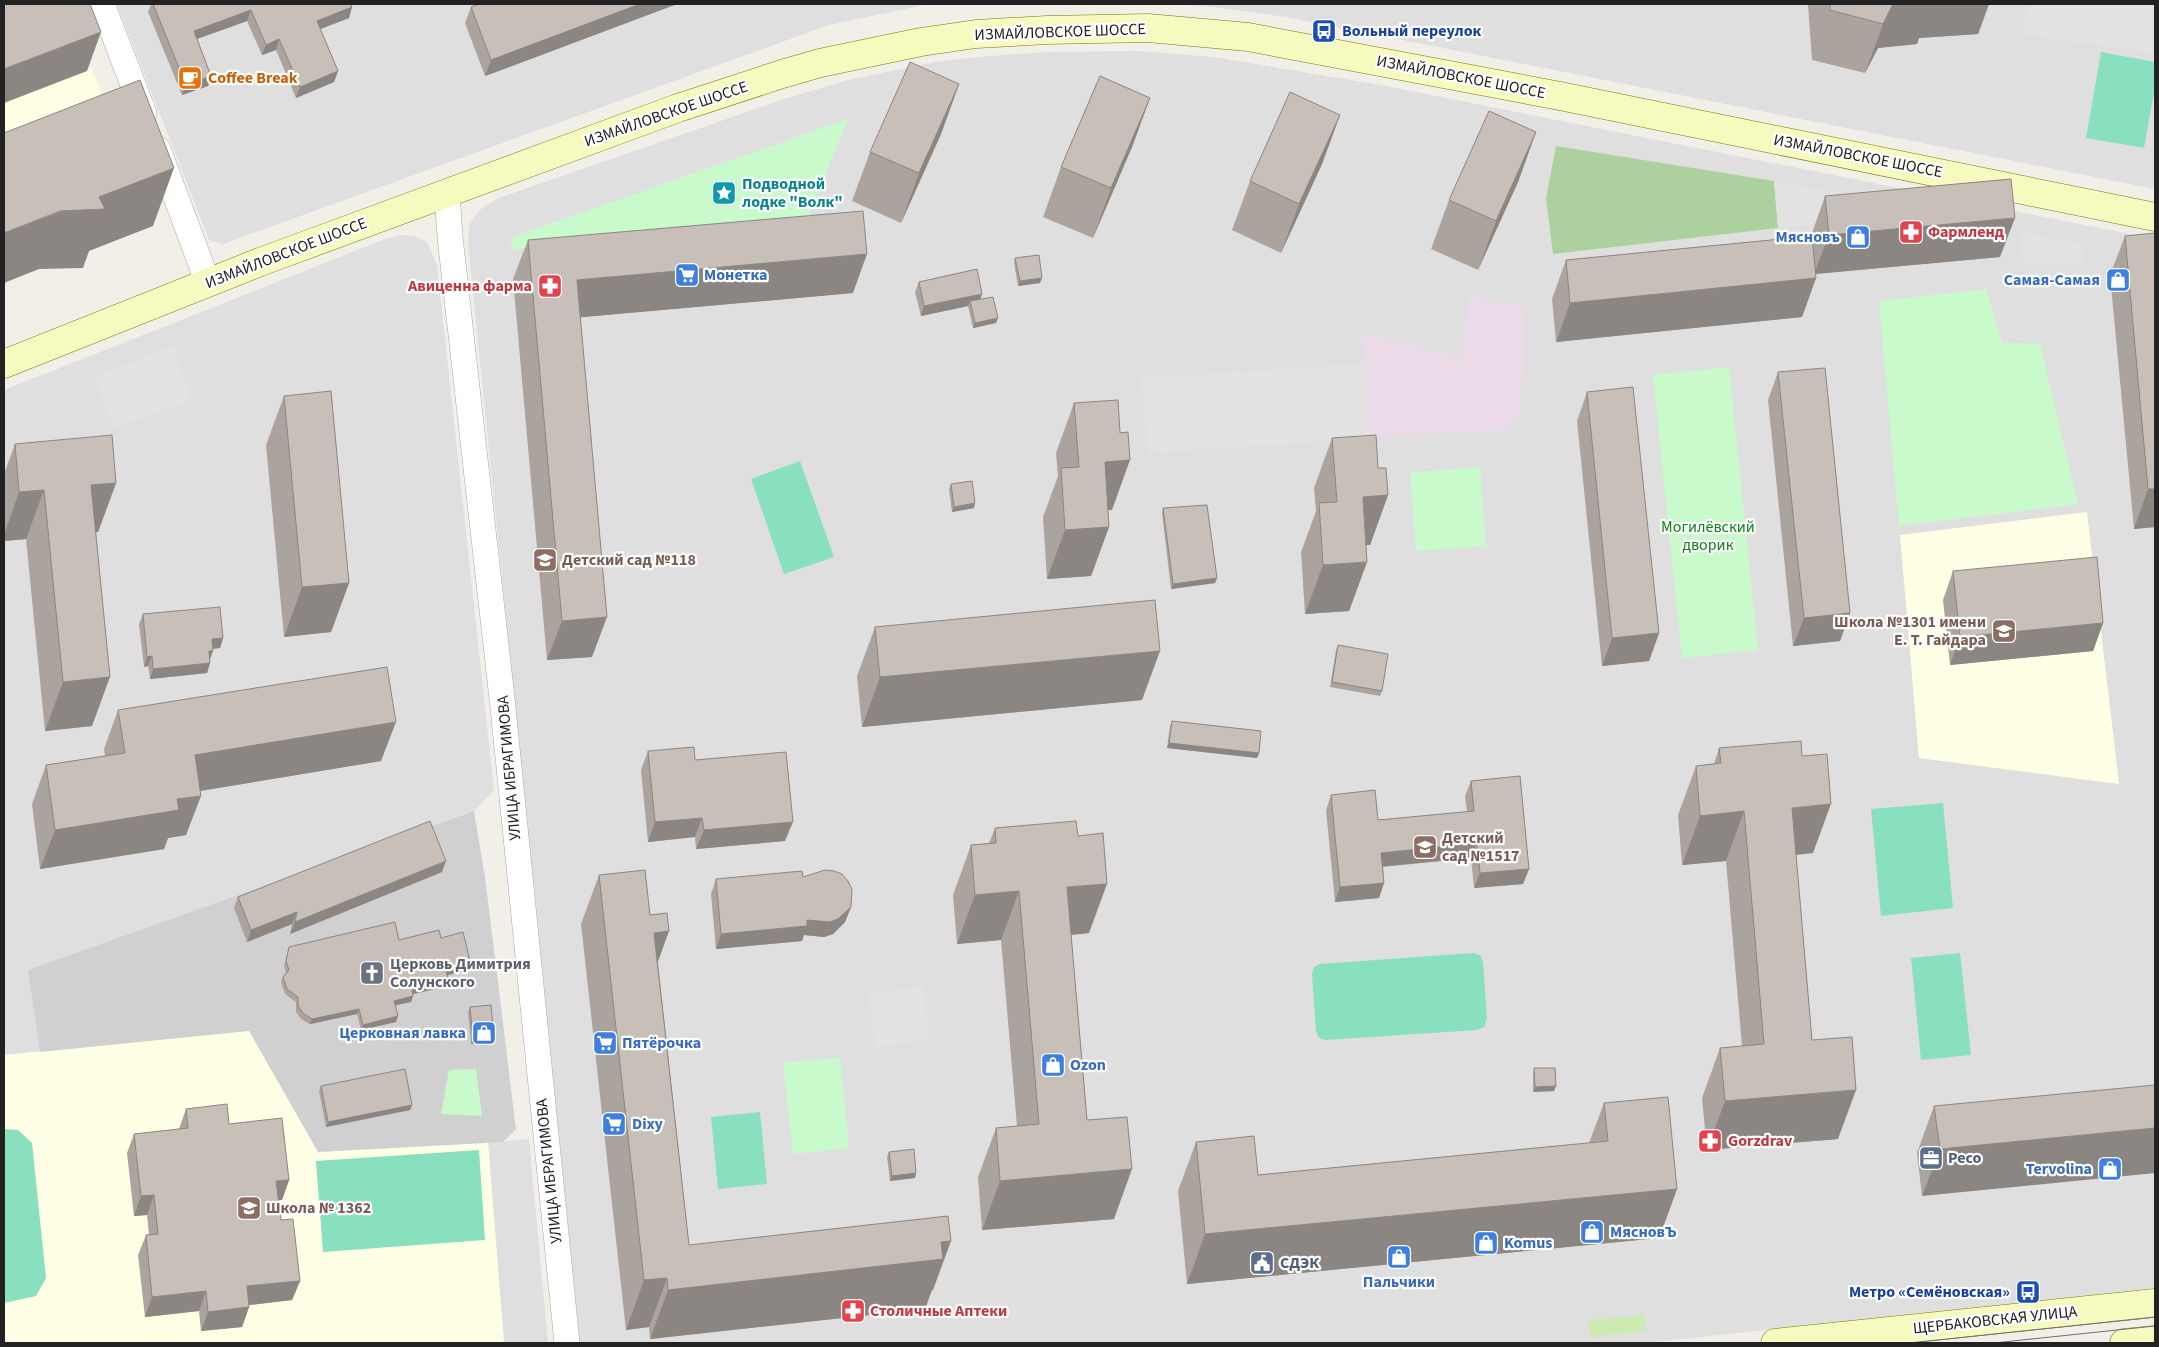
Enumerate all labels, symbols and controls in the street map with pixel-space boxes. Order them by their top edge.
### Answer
street label: ИЗМАЙЛОВСКОЕ ШОССЕ [974,18,1146,46]
bus stop icon: Вольный переулок [1311,18,1337,44]
place label: Вольный переулок [1342,20,1482,42]
street label: ИЗМАЙЛОВСКОЕ ШОССЕ [1375,50,1547,104]
cafe icon: Coffee Break [177,65,203,91]
place label: Coffee Break [208,67,298,89]
street label: ИЗМАЙЛОВСКОЕ ШОССЕ [581,76,751,152]
street label: ИЗМАЙЛОВСКОЕ ШОССЕ [1772,129,1944,183]
place label: Подводной лодке "Волк" [742,173,843,213]
place icon: Подводной лодке "Волк" [711,180,737,206]
street label: ИЗМАЙЛОВСКОЕ ШОССЕ [202,212,370,294]
pharmacy icon: Фармленд [1898,219,1924,245]
place label: Фармленд [1928,221,2005,243]
shop icon: Мясновъ [1845,224,1871,250]
place label: Мясновъ [1775,226,1840,248]
supermarket icon: Монетка [674,262,700,288]
place label: Монетка [704,264,767,286]
shop icon: Самая-Самая [2105,267,2131,293]
place label: Самая-Самая [2004,269,2100,291]
pharmacy icon: Авиценна фарма [537,273,563,299]
place label: Авиценна фарма [407,275,532,297]
park label: Могилёвский дворик [1661,516,1755,556]
school or university icon: Детский сад №118 [532,547,558,573]
place label: Детский сад №118 [562,549,696,571]
place label: Школа №1301 имени Е. Т. Гайдара [1834,611,1986,651]
school or university icon: Школа №1301 имени Е. Т. Гайдара [1991,618,2017,644]
street label: УЛИЦА ИБРАГИМОВА [492,694,526,841]
place label: Детский сад №1517 [1442,827,1520,867]
school or university icon: Детский сад №1517 [1412,834,1438,860]
place label: Церковь Димитрия Солунского [390,953,531,993]
church icon: Церковь Димитрия Солунского [359,960,385,986]
shop icon: Церковная лавка [471,1020,497,1046]
place label: Церковная лавка [339,1022,466,1044]
supermarket icon: Пятёрочка [592,1030,618,1056]
place label: Пятёрочка [622,1032,701,1054]
shop icon: Ozon [1040,1052,1066,1078]
place label: Ozon [1070,1054,1106,1076]
street label: УЛИЦА ИБРАГИМОВА [530,1097,568,1245]
supermarket icon: Dixy [601,1111,627,1137]
place label: Dixy [632,1113,664,1135]
pharmacy icon: Gorzdrav [1697,1128,1723,1154]
place label: Gorzdrav [1728,1130,1793,1152]
office icon: Ресо [1918,1145,1944,1171]
place label: Ресо [1948,1147,1982,1169]
shop icon: Tervolina [2097,1156,2123,1182]
place label: Tervolina [2026,1158,2092,1180]
school or university icon: Школа № 1362 [236,1195,262,1221]
place label: Школа № 1362 [266,1197,371,1219]
shop icon: МясновЪ [1579,1219,1605,1245]
place label: МясновЪ [1610,1221,1677,1243]
shop icon: Komus [1473,1230,1499,1256]
place label: Komus [1504,1232,1552,1254]
shop icon: Пальчики [1386,1244,1412,1270]
public building icon: СДЭК [1249,1250,1275,1276]
place label: СДЭК [1280,1252,1319,1274]
place label: Пальчики [1363,1271,1435,1293]
bus stop icon: Метро «Семёновская» [2015,1279,2041,1305]
place label: Метро «Семёновская» [1849,1281,2010,1303]
pharmacy icon: Столичные Аптеки [840,1298,866,1324]
place label: Столичные Аптеки [870,1300,1007,1322]
street label: ЩЕРБАКОВСКАЯ УЛИЦА [1912,1300,2078,1340]

